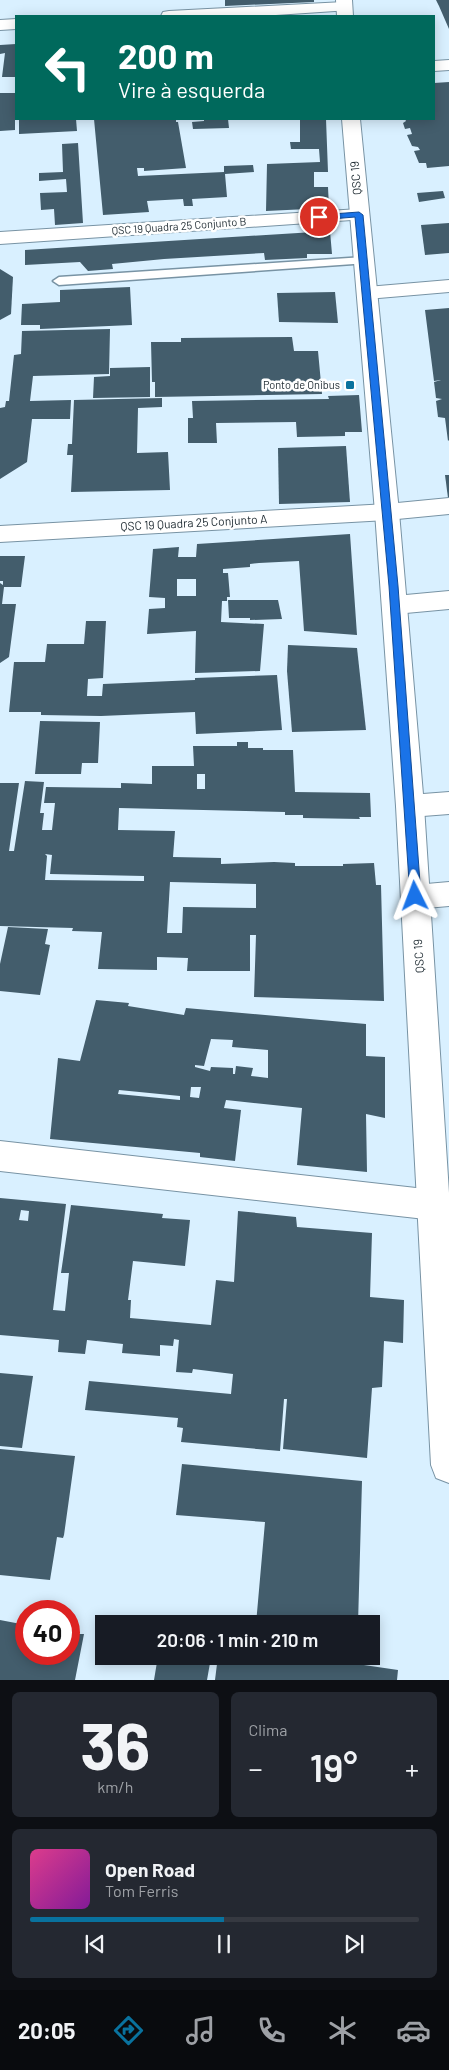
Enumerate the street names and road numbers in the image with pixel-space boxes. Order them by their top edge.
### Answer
street label: QSC 19 [347,161,363,196]
street label: QSC 19 Quadra 25 Conjunto B [111,214,247,237]
street label: QSC 19 Quadra 25 Conjunto A [120,511,268,533]
street label: QSC 19 [410,939,426,974]

